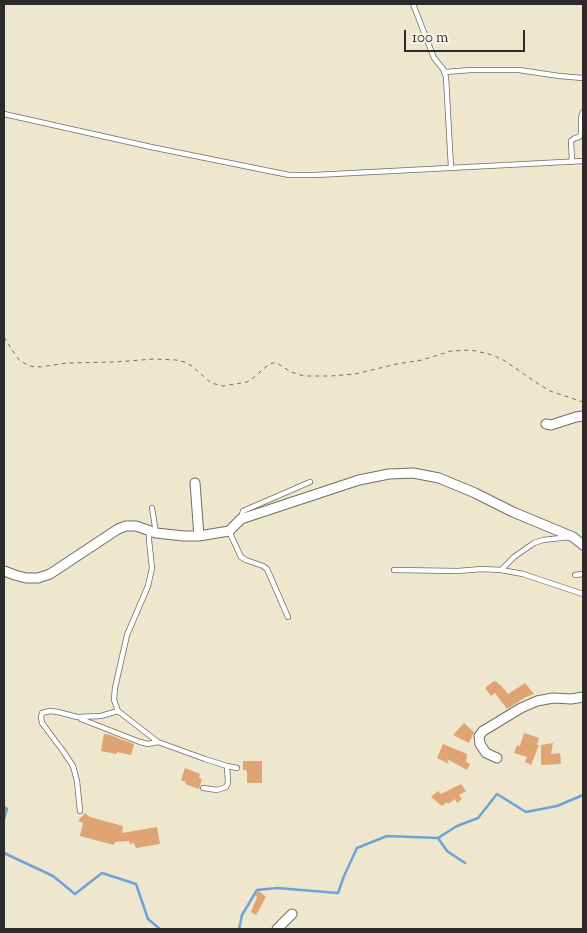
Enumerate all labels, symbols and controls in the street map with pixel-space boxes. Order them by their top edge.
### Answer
scale bar [407,20,528,52]
text: 100 m [412,28,448,49]

